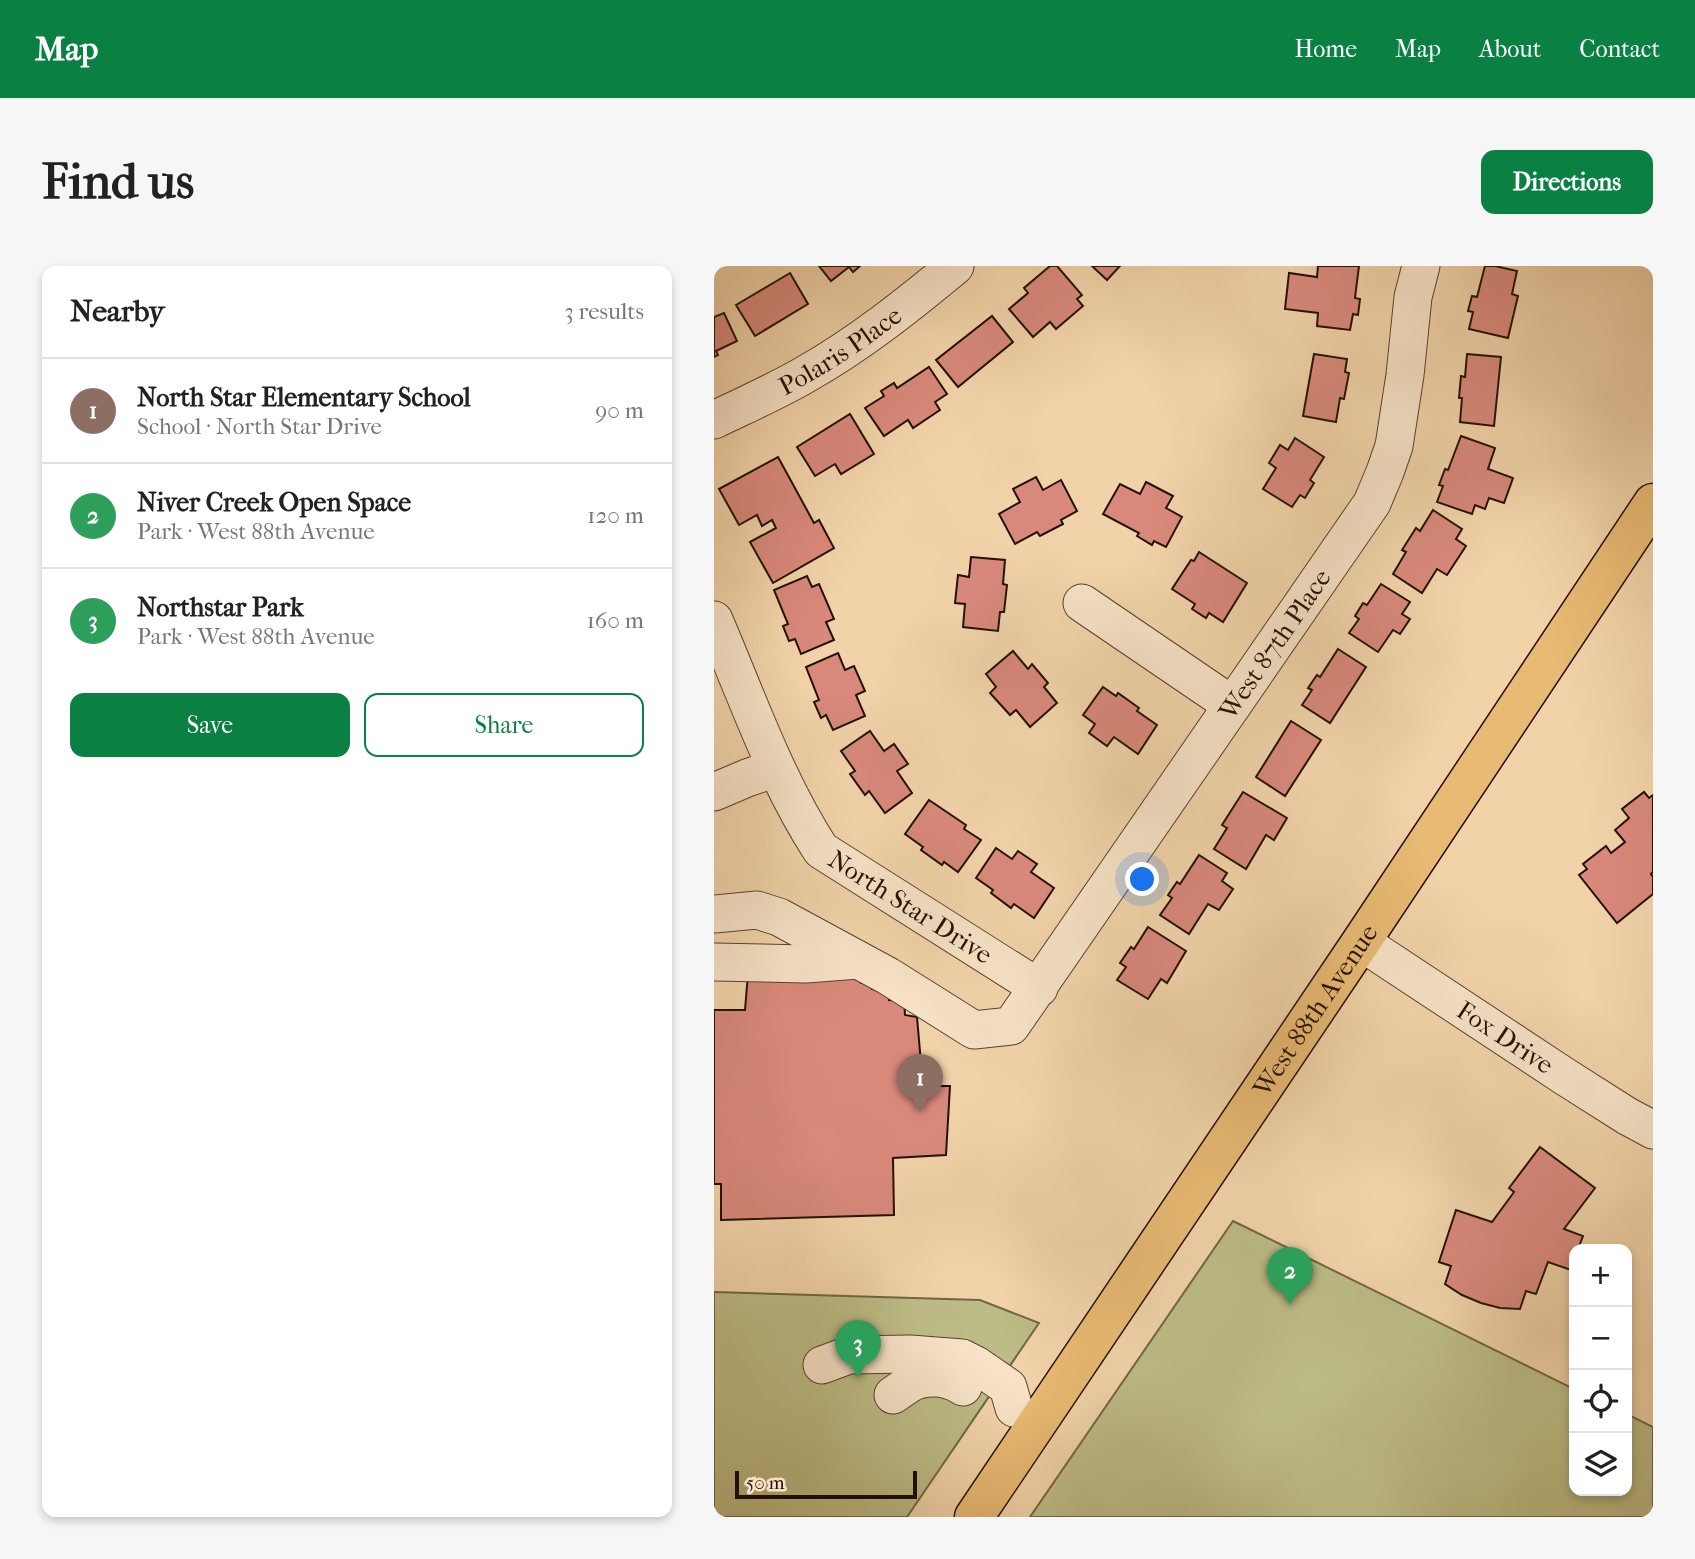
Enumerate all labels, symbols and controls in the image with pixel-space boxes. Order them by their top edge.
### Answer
text: Map [35,30,98,69]
text: Home [1295,35,1357,63]
text: Map [1395,35,1441,63]
text: About [1479,35,1541,63]
text: Contact [1579,35,1660,63]
button: Directions [1481,150,1653,214]
text: Find us [42,153,194,211]
text: Nearby [70,294,165,329]
text: 3 results [564,298,644,325]
street label: Polaris Place [773,299,908,402]
text: North Star Elementary School [137,382,471,413]
text: 1 [89,397,97,424]
text: 90 m [595,397,644,424]
text: School · North Star Drive [137,413,382,440]
text: Niver Creek Open Space [137,487,411,518]
text: 2 [87,502,99,529]
text: 120 m [587,502,644,529]
text: Park · West 88th Avenue [137,518,375,545]
street label: West 87th Place [1211,563,1337,726]
text: Northstar Park [137,592,304,623]
text: 3 [88,607,98,634]
text: 160 m [587,607,644,634]
text: Park · West 88th Avenue [137,623,375,650]
button: Save [70,693,350,757]
button: Share [364,693,644,757]
street label: North Star Drive [823,843,998,970]
your location [1125,862,1159,896]
street label: West 88th Avenue [1246,918,1384,1103]
street label: Fox Drive [1451,994,1560,1080]
pin: 1 [897,1054,943,1112]
map controls [1569,1244,1632,1496]
button: + [1569,1244,1632,1307]
pin: 2 [1267,1247,1313,1305]
button: − [1569,1307,1632,1370]
pin: 3 [835,1320,881,1378]
button: locate [1569,1370,1632,1433]
button: layers [1569,1433,1632,1496]
scale bar [735,1468,917,1500]
text: 50 m [746,1472,785,1494]

